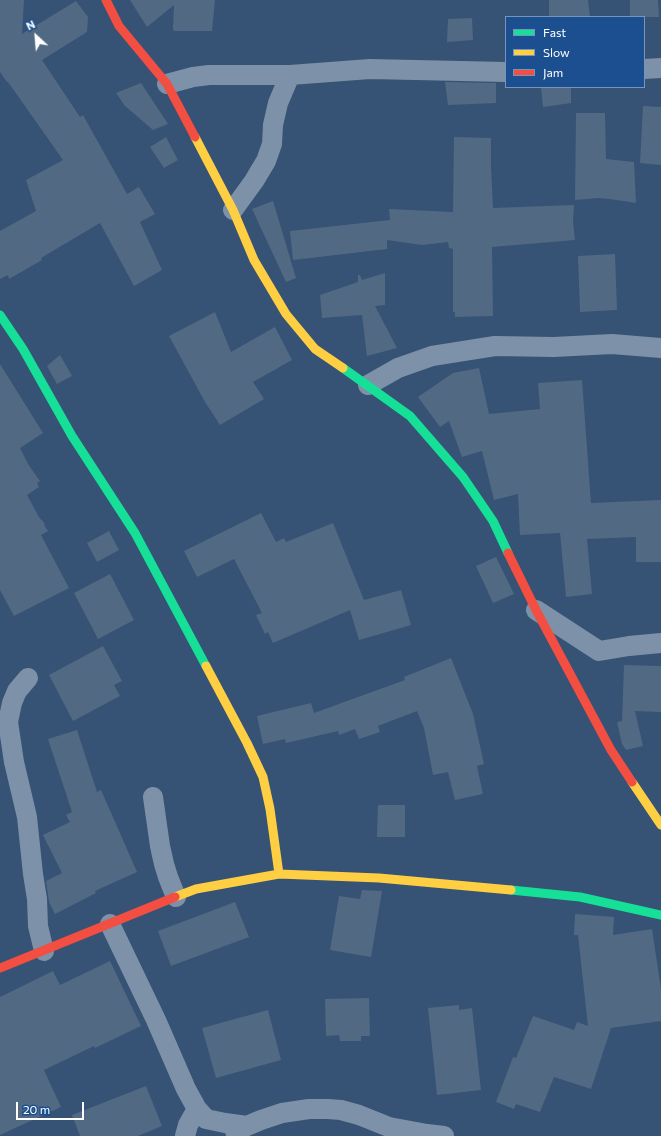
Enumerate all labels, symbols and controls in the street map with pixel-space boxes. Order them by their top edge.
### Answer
north arrow [16,16,56,56]
legend [505,16,645,88]
text: N [24,17,37,32]
text: Fast [543,25,566,39]
text: Slow [543,45,570,59]
text: Jam [543,65,563,79]
scale bar [18,1094,86,1120]
text: 20 m [23,1102,50,1116]

